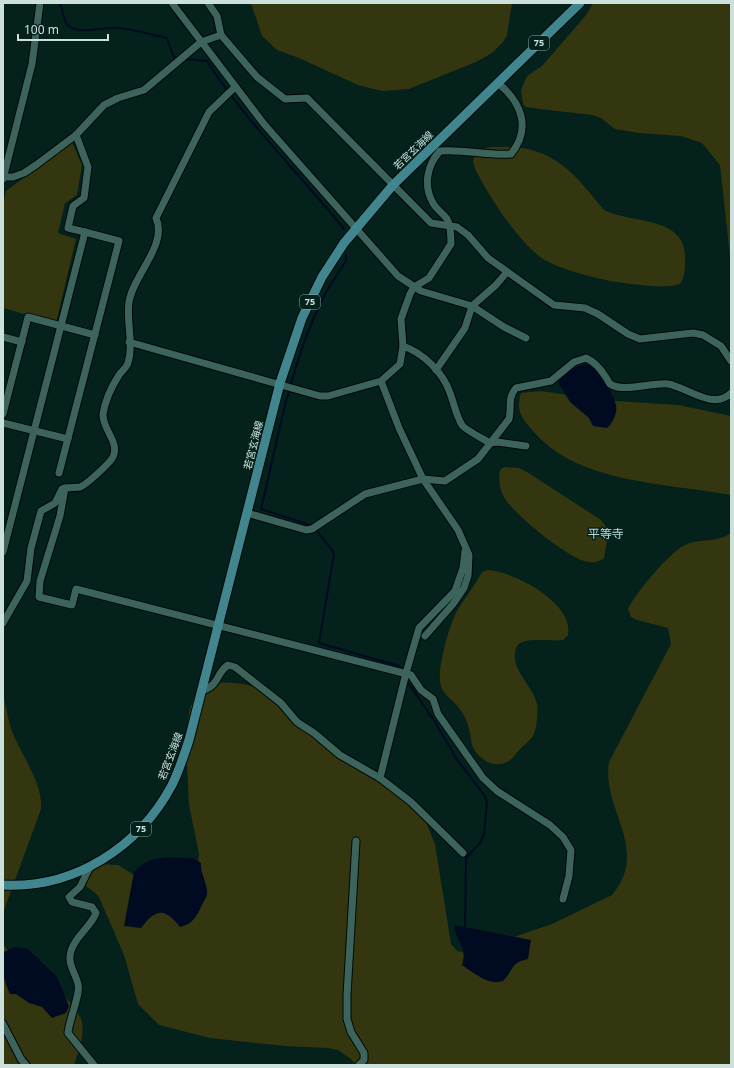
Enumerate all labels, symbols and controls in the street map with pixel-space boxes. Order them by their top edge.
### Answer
scale bar [18,16,108,42]
text: 100 m [24,21,59,38]
road number: 75 [529,36,549,50]
street label: 若宮玄海線 [390,128,436,172]
road number: 75 [300,295,320,309]
street label: 若宮玄海線 [240,419,266,471]
district label: 平等寺 [588,525,624,542]
street label: 若宮玄海線 [155,730,185,782]
road number: 75 [131,822,151,836]

